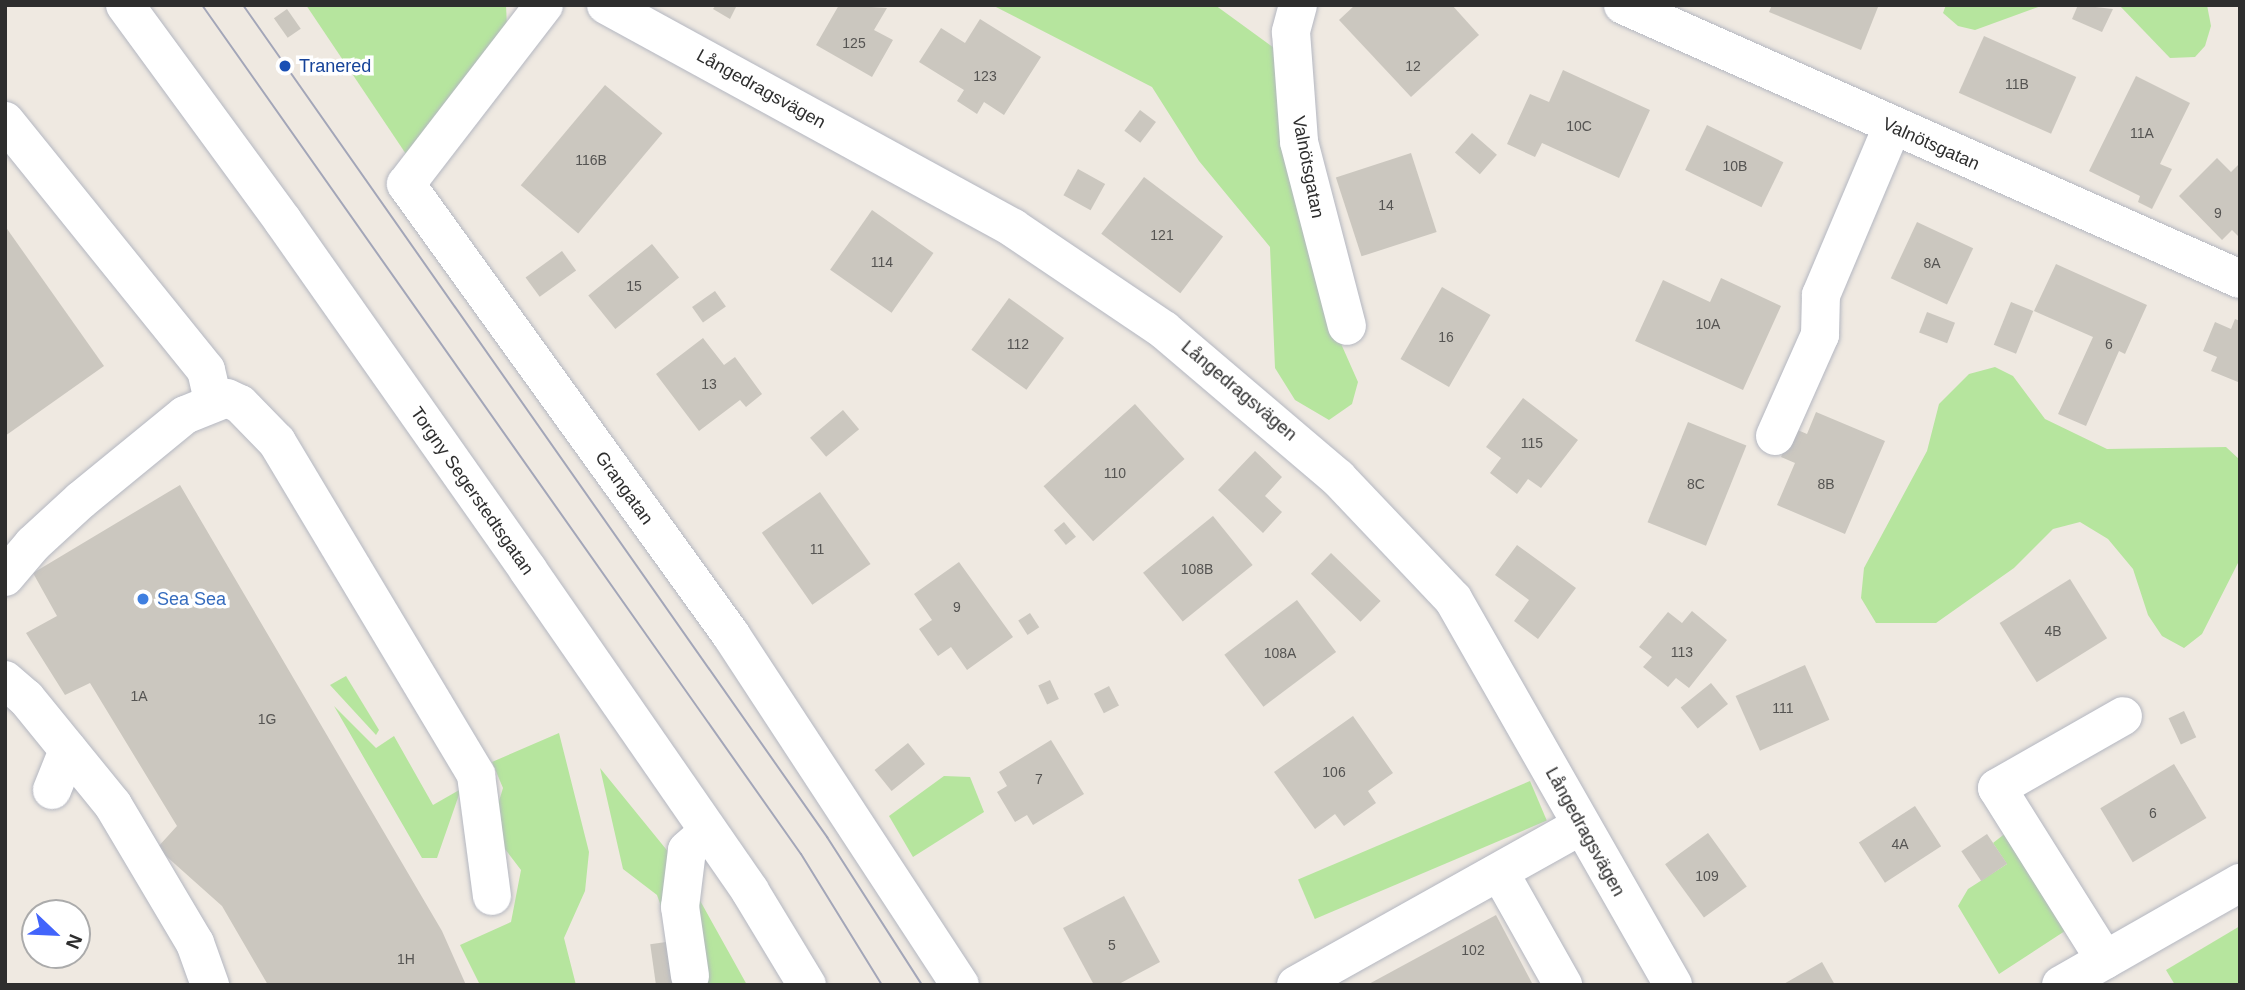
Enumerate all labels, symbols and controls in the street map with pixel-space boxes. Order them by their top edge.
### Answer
house number: 125 [842,35,866,51]
street label: Långedragsvägen [693,45,829,133]
place label: Tranered [299,55,371,77]
marker: Tranered [277,58,293,74]
house number: 12 [1405,58,1421,74]
house number: 123 [973,68,997,84]
house number: 11B [2005,76,2029,92]
street label: Valnötsgatan [1879,113,1983,175]
street label: Valnötsgatan [1288,114,1328,220]
house number: 10C [1566,118,1592,134]
house number: 11A [2130,125,2154,141]
house number: 116B [575,152,607,168]
house number: 10B [1723,158,1747,174]
house number: 14 [1378,197,1394,213]
house number: 9 [2214,205,2222,221]
house number: 121 [1150,227,1174,243]
house number: 114 [871,254,893,270]
house number: 8A [1923,255,1941,271]
house number: 15 [626,278,642,294]
house number: 10A [1696,316,1720,332]
house number: 16 [1438,329,1454,345]
house number: 112 [1007,336,1029,352]
street label: Långedragsvägen [1177,336,1301,446]
house number: 6 [2105,336,2113,352]
house number: 13 [701,376,717,392]
street label: Torgny Segerstedtsgatan [406,403,538,579]
house number: 115 [1521,435,1543,451]
street label: Grangatan [590,447,658,529]
house number: 110 [1104,465,1126,481]
house number: 8C [1687,476,1705,492]
house number: 8B [1817,476,1835,492]
house number: 11 [810,541,824,557]
house number: 108B [1181,561,1213,577]
place label: Sea Sea [157,588,226,610]
marker: Sea Sea [135,591,151,607]
house number: 9 [953,599,961,615]
house number: 4B [2044,623,2062,639]
house number: 113 [1671,644,1693,660]
house number: 108A [1264,645,1296,661]
house number: 1A [130,688,148,704]
house number: 111 [1772,700,1794,716]
house number: 1G [258,711,276,727]
house number: 106 [1322,764,1346,780]
street label: Långedragsvägen [1541,764,1629,900]
house number: 7 [1035,771,1043,787]
house number: 6 [2149,805,2157,821]
house number: 4A [1891,836,1909,852]
house number: 109 [1695,868,1719,884]
north arrow [21,899,91,969]
text: N [62,931,86,952]
house number: 5 [1108,937,1116,953]
house number: 102 [1461,942,1485,958]
house number: 1H [397,951,415,967]

